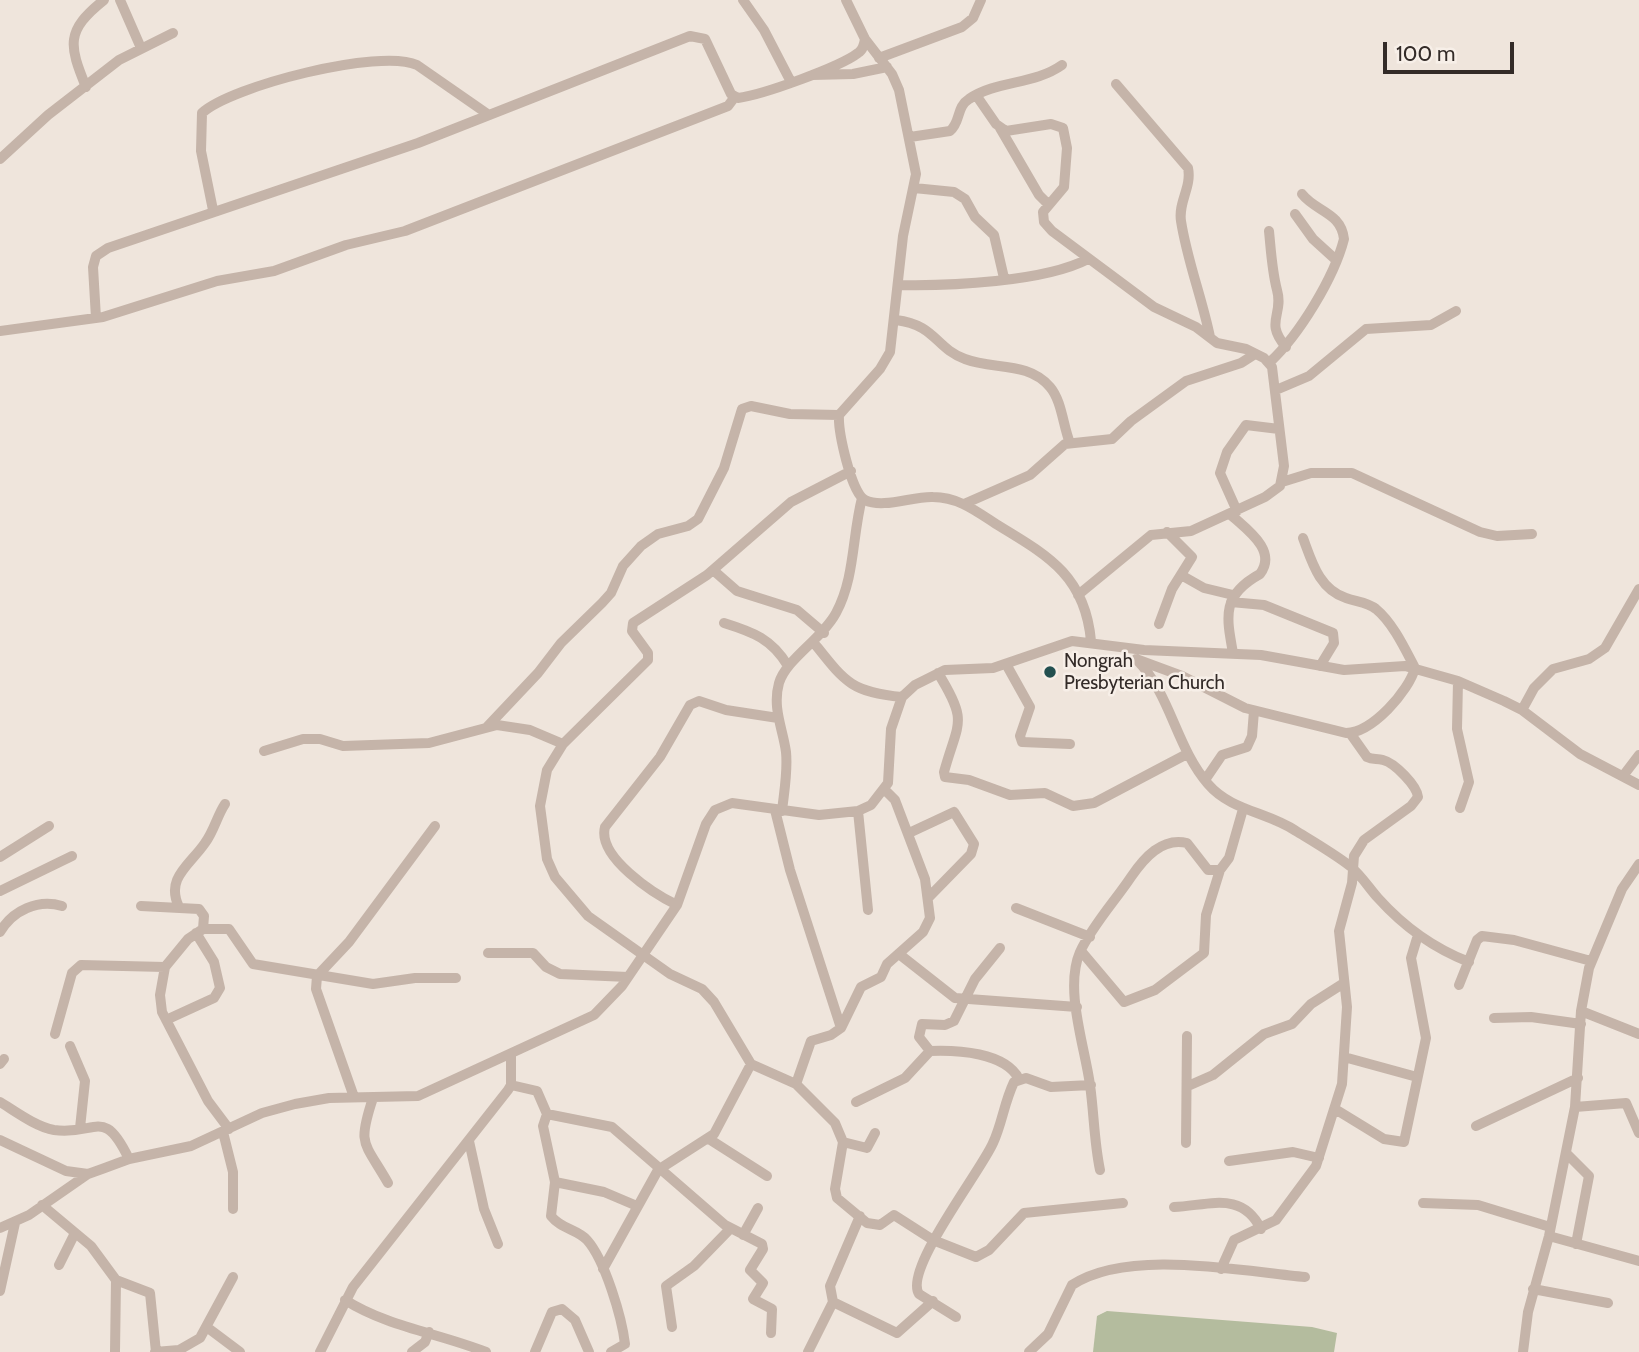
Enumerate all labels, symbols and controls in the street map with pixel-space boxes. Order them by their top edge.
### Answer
scale bar [1387,28,1518,72]
text: 100 m [1396,41,1455,66]
place label: Nongrah Presbyterian Church [1064,650,1225,694]
marker: Nongrah Presbyterian Church [1042,664,1058,680]

